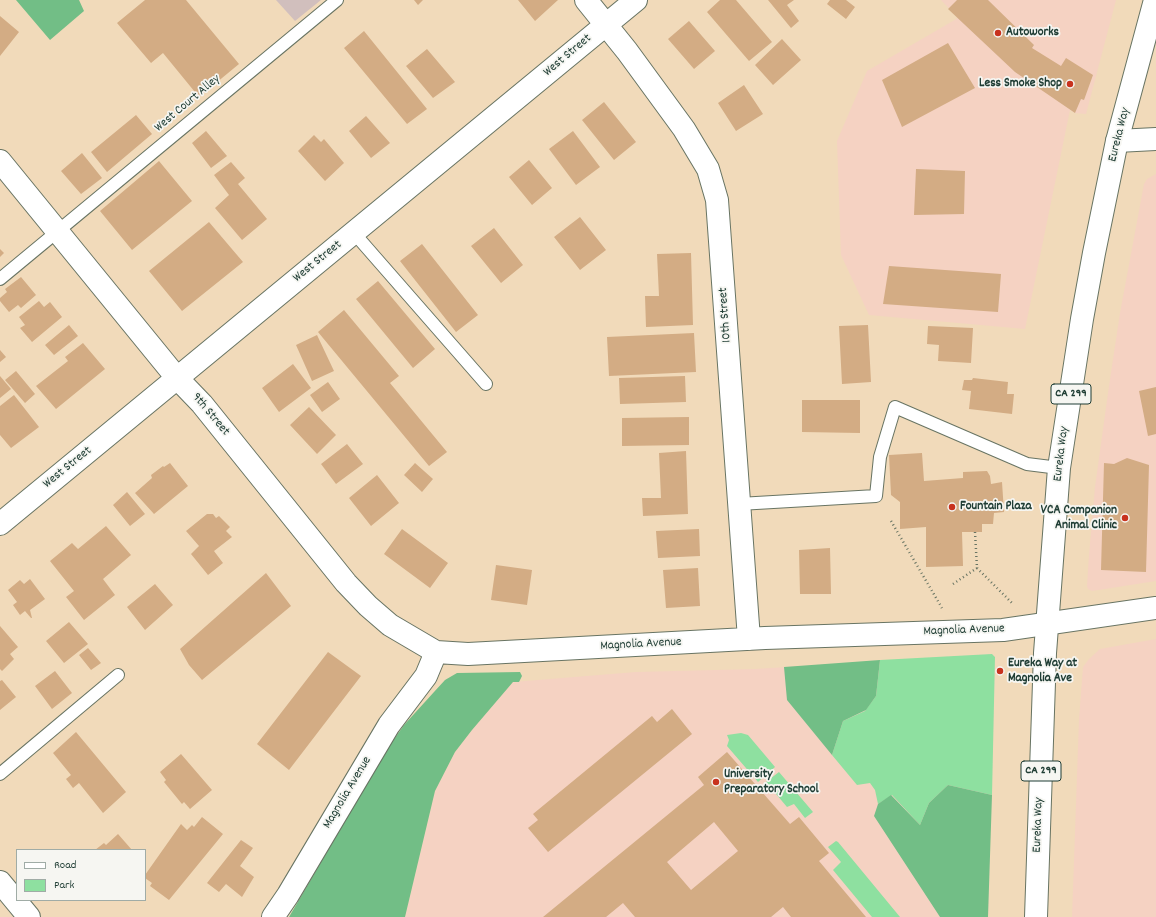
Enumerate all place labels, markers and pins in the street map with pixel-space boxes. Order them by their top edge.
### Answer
place label: Autoworks [1006,25,1059,41]
marker: Autoworks [993,28,1003,38]
place label: Less Smoke Shop [979,76,1062,92]
marker: Less Smoke Shop [1065,79,1075,89]
place label: Fountain Plaza [960,499,1032,515]
marker: Fountain Plaza [947,502,957,512]
place label: VCA Companion Animal Clinic [1041,503,1117,534]
marker: VCA Companion Animal Clinic [1120,513,1130,523]
place label: Eureka Way at Magnolia Ave [1008,656,1077,687]
marker: Eureka Way at Magnolia Ave [995,666,1005,676]
place label: University Preparatory School [724,767,819,798]
marker: University Preparatory School [711,777,721,787]

